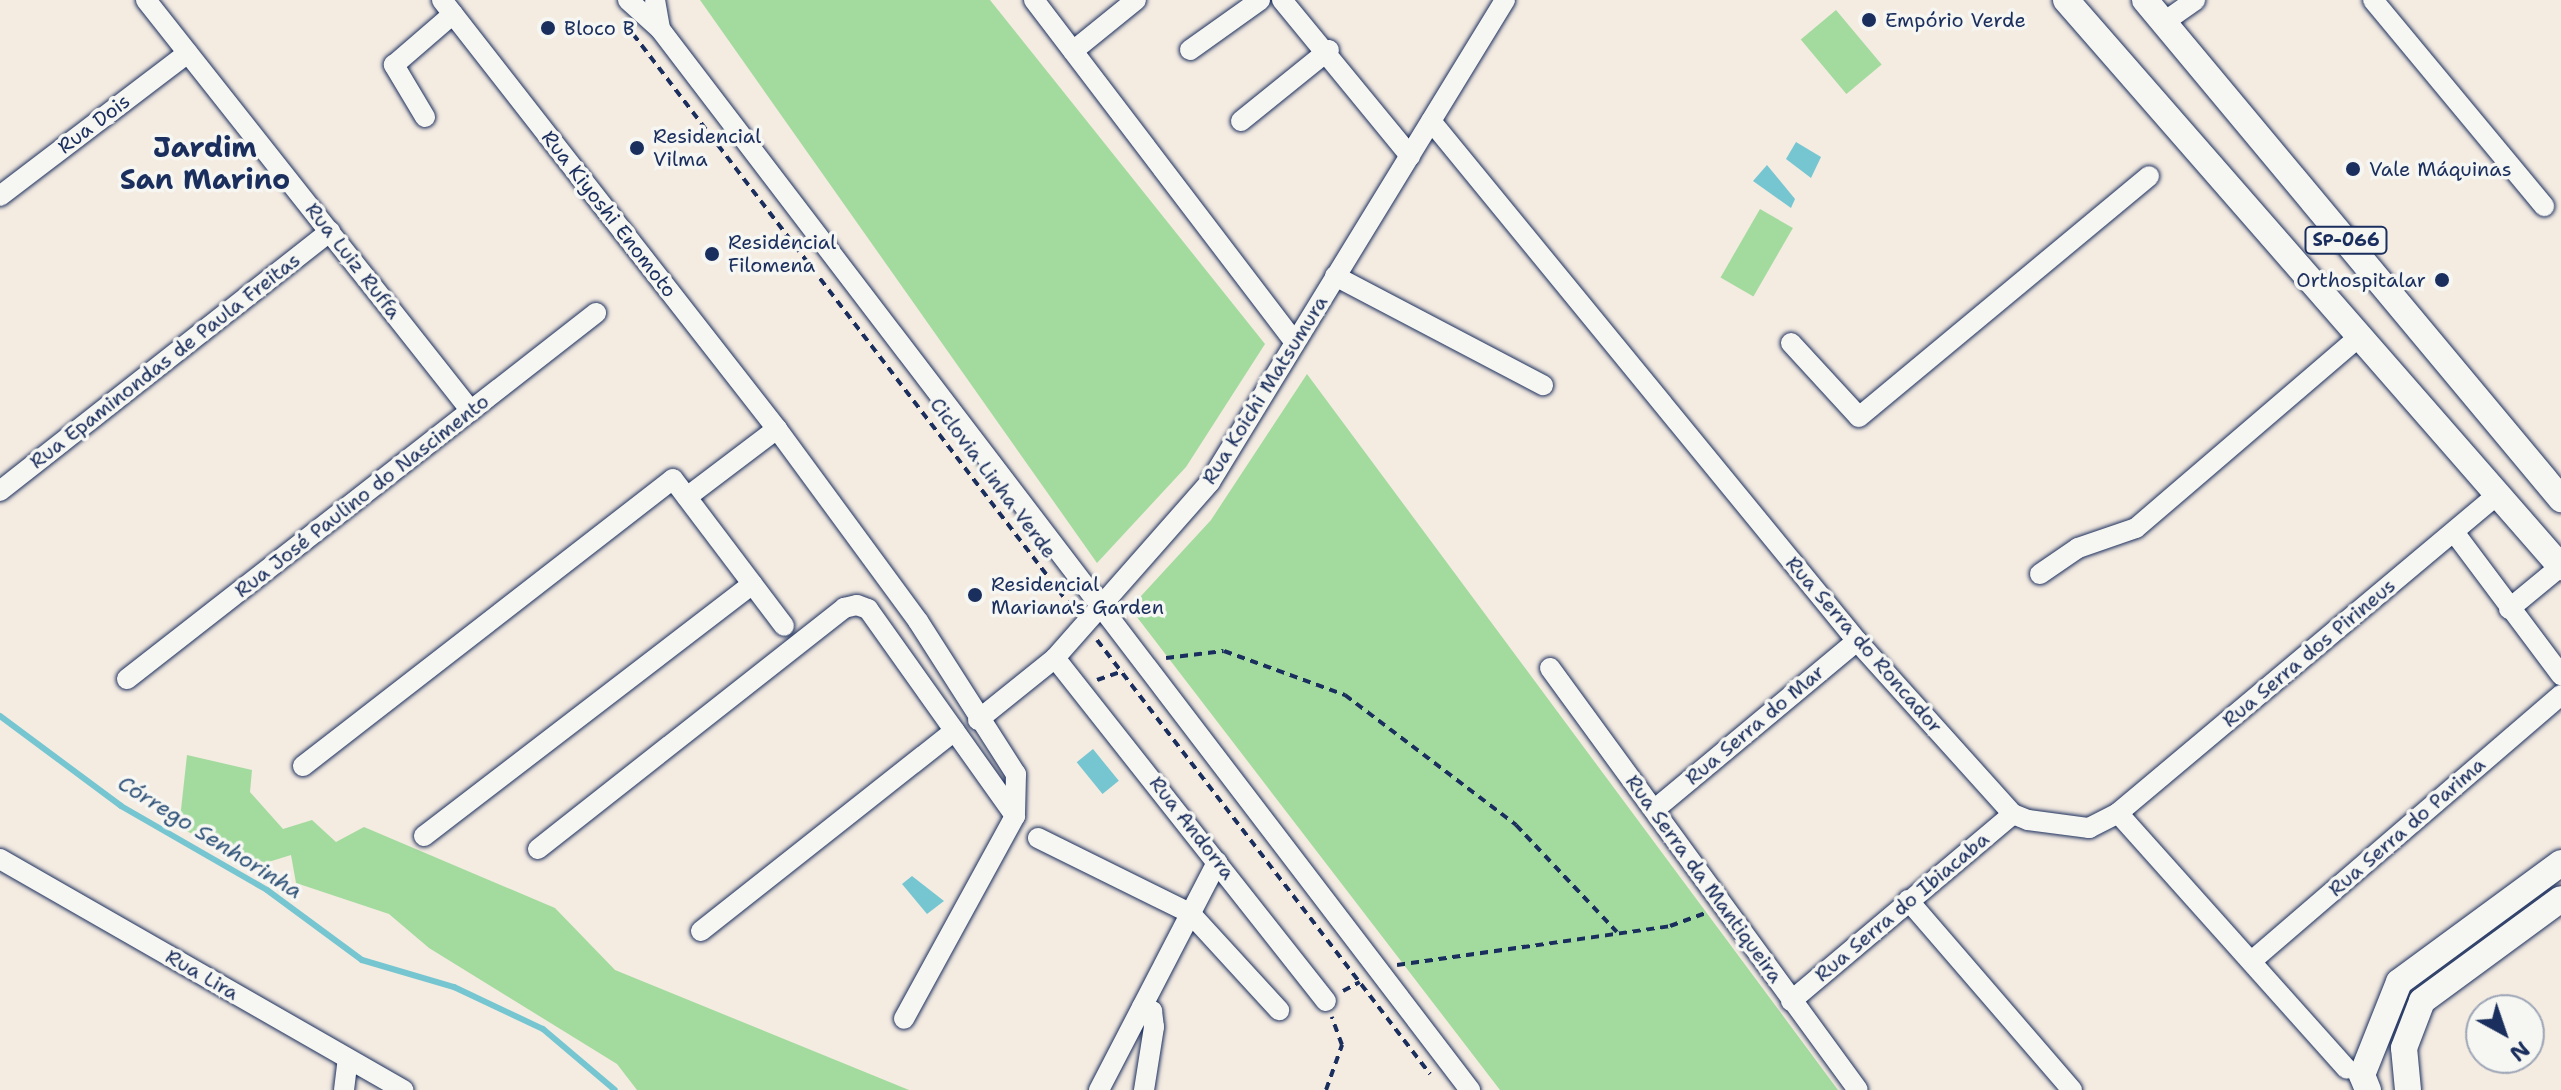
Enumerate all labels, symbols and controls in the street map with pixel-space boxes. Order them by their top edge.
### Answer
place label: Empório Verde [1885,8,2026,32]
marker: Empório Verde [1860,11,1878,29]
place label: Bloco B [564,16,634,40]
marker: Bloco B [539,19,557,37]
street label: Rua Dois [53,89,135,159]
place label: Residencial Vilma [653,124,761,171]
street label: Rua Kiyoshi Enomoto [536,126,682,302]
district label: Jardim San Marino [120,130,290,196]
marker: Residencial Vilma [628,139,646,157]
place label: Vale Máquinas [2369,157,2512,181]
marker: Vale Máquinas [2344,160,2362,178]
street label: Rua Luiz Ruffa [300,198,406,324]
road number: SP-066 [2304,226,2388,254]
place label: Residencial Filomena [728,230,836,277]
marker: Residencial Filomena [703,245,721,263]
street label: Rua Epaminondas de Paula Freitas [25,248,305,474]
place label: Orthospitalar [2296,268,2426,292]
marker: Orthospitalar [2433,271,2451,289]
street label: Rua Koichi Matsumura [1197,291,1333,489]
street label: Rua José Paulino do Nascimento [230,389,494,603]
street label: Ciclovia Linha Verde [925,393,1061,563]
street label: Rua Serra do Roncador [1781,552,1947,738]
place label: Residencial Mariana's Garden [991,572,1164,619]
street label: Rua Serra dos Pirineus [2218,574,2400,732]
marker: Residencial Mariana's Garden [966,586,984,604]
street label: Rua Serra do Mar [1681,660,1829,790]
street label: Rua Serra do Parima [2324,752,2490,902]
water label: Córrego Senhorinha [113,770,307,904]
street label: Rua Serra da Mantiqueira [1620,770,1788,988]
street label: Rua Andorra [1144,772,1240,884]
street label: Rua Serra do Ibiacaba [1810,827,1994,987]
street label: Rua Lira [161,945,243,1005]
north arrow [2465,994,2545,1074]
text: N [2503,1035,2535,1068]

